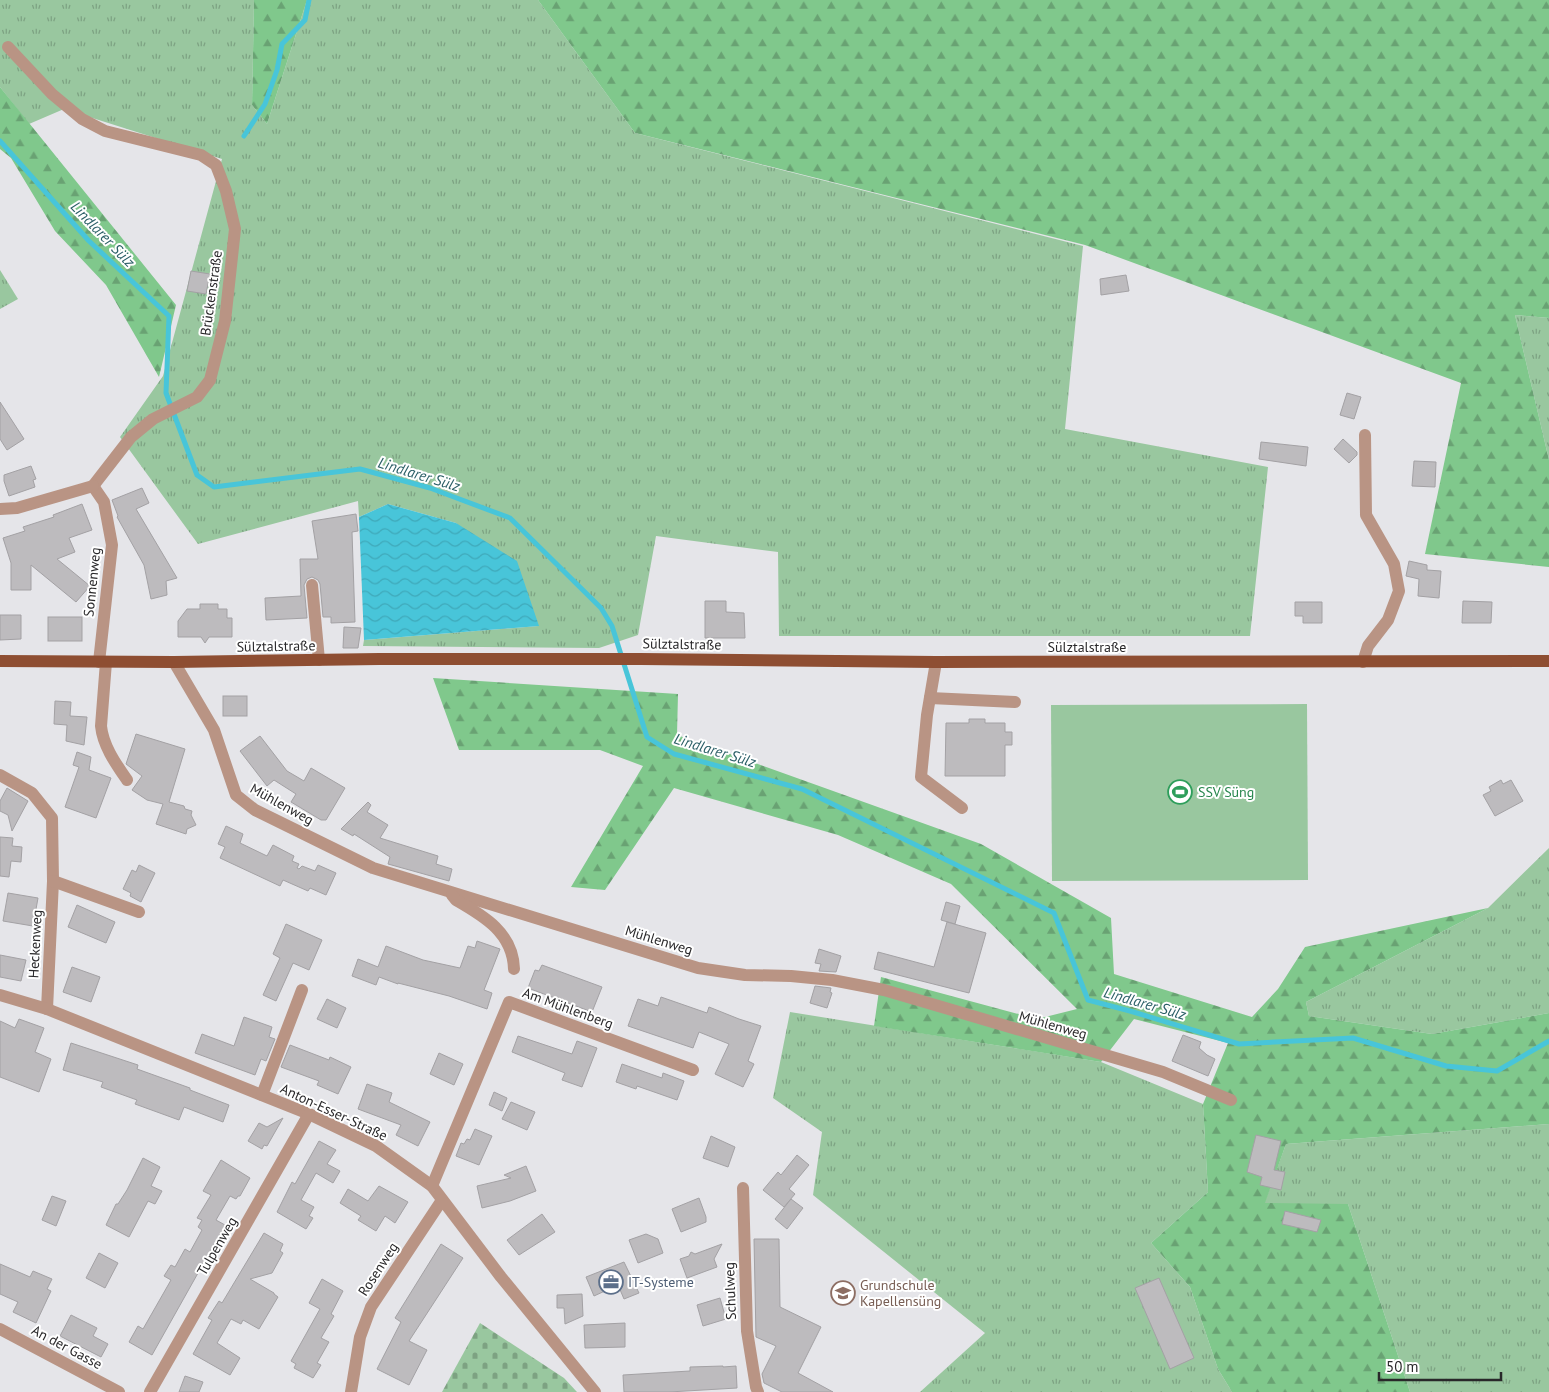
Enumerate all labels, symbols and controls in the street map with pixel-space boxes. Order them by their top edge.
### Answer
water label: Lindlarer Sülz [67,197,140,271]
street label: Brückenstraße [196,249,226,337]
water label: Lindlarer Sülz [376,453,463,496]
street label: Sonnenweg [79,546,105,618]
street label: Sülztalstraße [642,634,722,654]
street label: Sülztalstraße [236,636,316,656]
street label: Sülztalstraße [1048,638,1126,656]
water label: Lindlarer Sülz [672,729,759,772]
street label: Mühlenweg [247,779,317,829]
sports icon: SSV Süng [1167,779,1193,805]
place label: SSV Süng [1198,783,1254,801]
street label: Heckenweg [24,909,46,979]
street label: Mühlenweg [623,921,695,959]
water label: Lindlarer Sülz [1102,982,1189,1024]
street label: Am Mühlenberg [520,983,616,1033]
street label: Mühlenweg [1017,1007,1089,1043]
street label: Anton-Esser-Straße [278,1079,390,1145]
street label: Tulpenweg [193,1213,241,1279]
street label: Rosenweg [354,1239,402,1299]
street label: Schulweg [720,1262,740,1320]
office icon: IT-Systeme [598,1269,624,1295]
place label: IT-Systeme [628,1273,694,1291]
place label: Grundschule Kapellensüng [860,1276,941,1310]
school or university icon: Grundschule Kapellensüng [830,1280,856,1306]
street label: An der Gasse [29,1321,105,1373]
scale bar [1379,1350,1502,1382]
text: 50 m [1386,1357,1419,1376]

